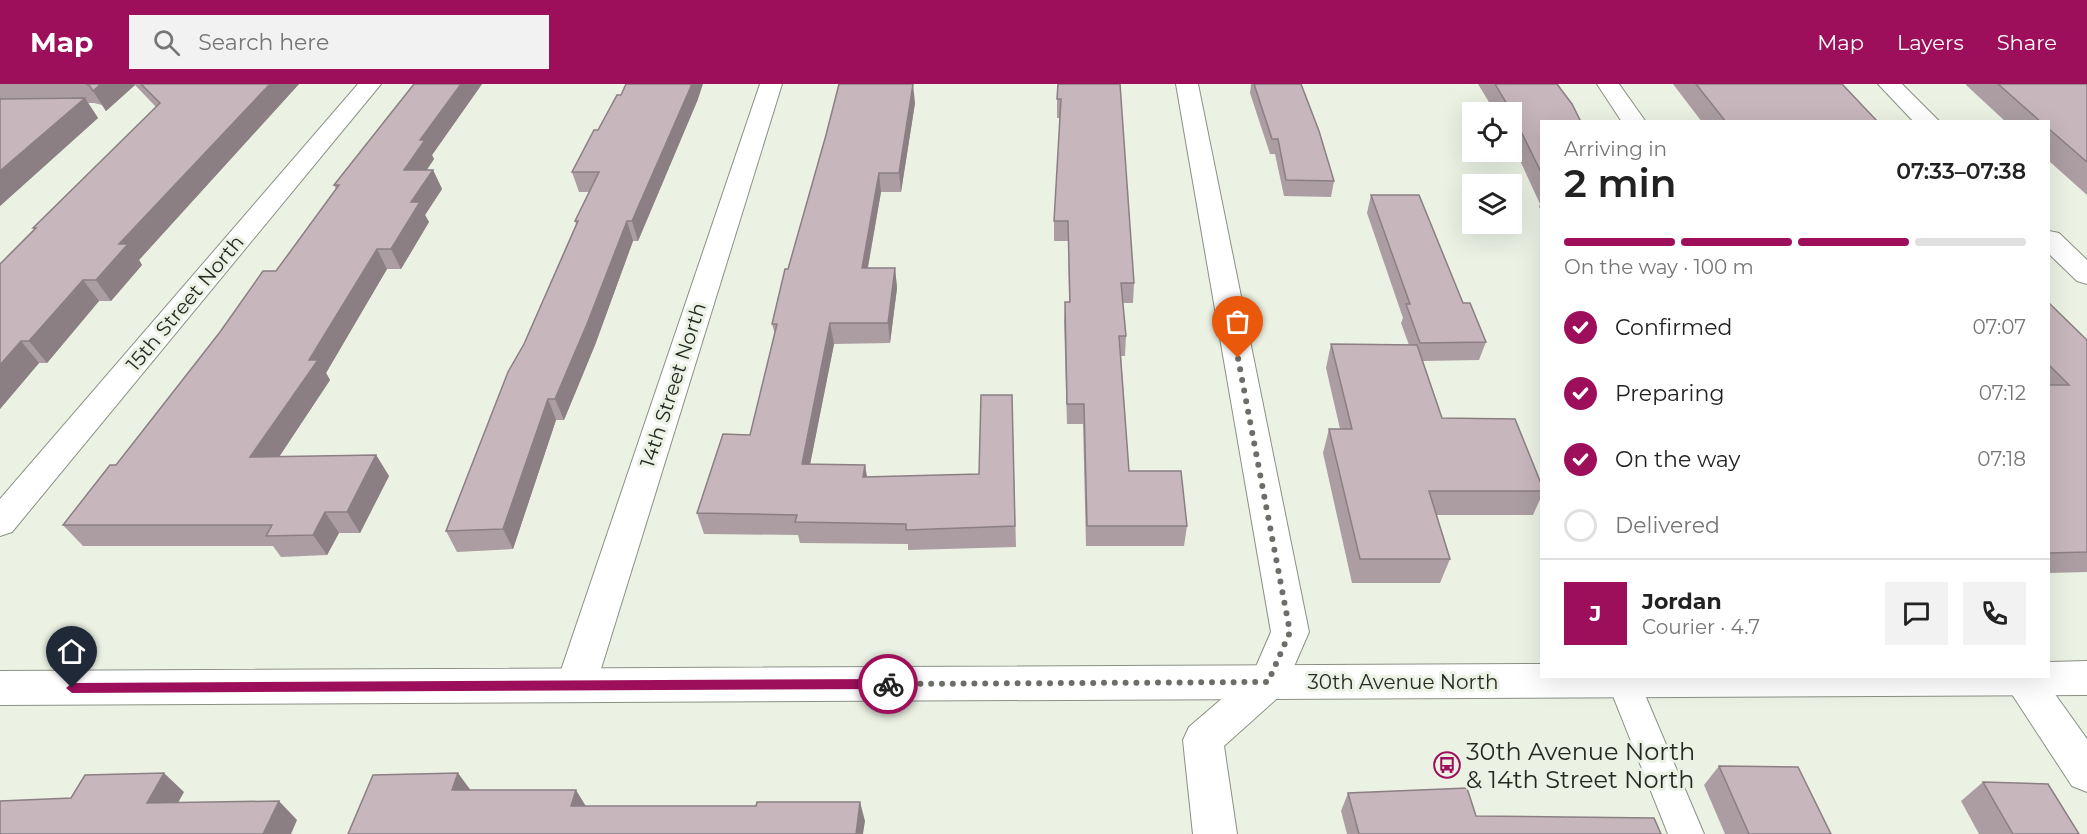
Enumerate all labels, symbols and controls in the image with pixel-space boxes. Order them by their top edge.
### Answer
search box [129,15,549,69]
text: Map [30,25,93,59]
icon: search [150,26,183,59]
text: Search here [198,29,329,56]
text: Map [1817,30,1864,55]
text: Layers [1897,30,1964,55]
text: Share [1997,30,2057,55]
map controls [1462,102,1522,234]
button: locate [1462,102,1522,162]
text: Arriving in [1564,137,1667,161]
text: 07:33–07:38 [1896,158,2026,185]
text: 2 min [1564,159,1677,207]
button: layers [1462,174,1522,234]
street label: 15th Street North [121,230,249,376]
text: On the way · 100 m [1564,255,1754,279]
pin [1212,296,1263,358]
street label: 14th Street North [635,300,711,470]
icon: bag [1221,305,1254,338]
icon: check [1564,311,1597,344]
text: Confirmed [1615,314,1732,341]
text: 07:07 [1972,315,2026,339]
icon: check [1564,377,1597,410]
text: Preparing [1615,380,1724,407]
text: 07:12 [1979,381,2026,405]
icon: check [1564,443,1597,476]
text: On the way [1615,446,1740,473]
text: 07:18 [1977,447,2026,471]
text: Delivered [1615,512,1720,539]
button: chat [1885,582,1948,645]
button: phone [1963,582,2026,645]
text: Jordan [1642,588,1722,615]
text: J [1590,600,1601,627]
text: Courier · 4.7 [1642,615,1760,639]
pin [46,626,97,688]
icon: home [55,635,88,668]
courier [858,654,918,714]
icon: bike [872,668,905,701]
street label: 30th Avenue North [1307,670,1499,694]
place label: 30th Avenue North & 14th Street North [1466,737,1695,794]
bus stop icon: 30th Avenue North & 14th Street North [1432,750,1462,780]

